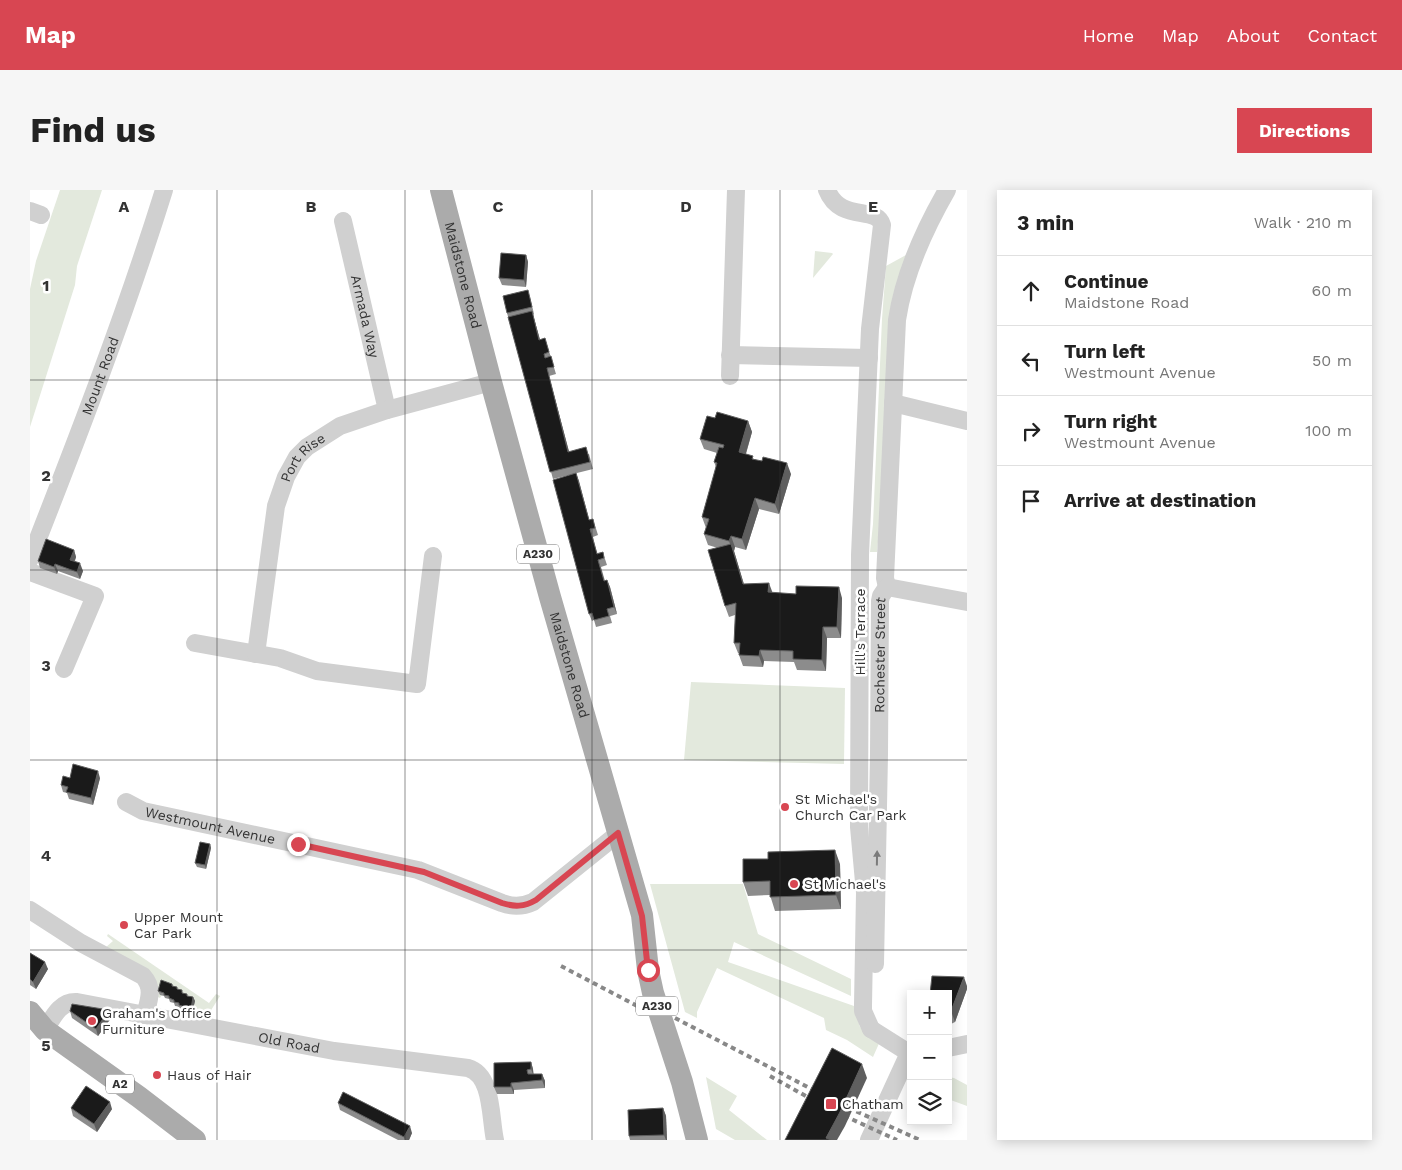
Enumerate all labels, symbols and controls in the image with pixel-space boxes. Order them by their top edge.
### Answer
text: Map [25,21,76,49]
text: Home [1083,25,1134,46]
text: Map [1162,25,1199,46]
text: About [1227,25,1279,46]
text: Contact [1307,25,1377,46]
button: Directions [1237,108,1372,153]
text: Find us [30,109,156,151]
text: A [119,197,130,216]
text: B [306,197,317,216]
text: C [493,197,504,216]
text: D [680,197,692,216]
text: E [868,197,878,216]
text: 3 min [1017,210,1074,235]
text: Walk · 210 m [1254,213,1352,232]
street label: Maidstone Road [442,220,485,330]
text: Continue [1064,270,1148,293]
street label: Armada Way [348,273,383,360]
text: 1 [43,276,49,295]
icon: ahead [1017,277,1045,305]
text: 60 m [1312,281,1352,300]
text: Maidstone Road [1064,293,1189,312]
street label: Mount Road [78,335,122,417]
text: Turn left [1064,340,1145,363]
icon: left [1017,347,1045,375]
text: 50 m [1312,351,1352,370]
text: Westmount Avenue [1064,363,1216,382]
text: Turn right [1064,410,1157,433]
icon: right [1017,417,1045,445]
text: 100 m [1305,421,1352,440]
street label: Port Rise [277,430,328,484]
text: Westmount Avenue [1064,433,1216,452]
text: 2 [41,466,51,485]
icon: arrive [1017,487,1045,515]
text: Arrive at destination [1064,489,1256,512]
road number: A230 [517,544,559,564]
street label: Hill's Terrace [852,588,868,676]
street label: Rochester Street [871,596,889,713]
street label: Maidstone Road [547,610,593,720]
text: 3 [41,656,51,675]
place label: St Michael's Church Car Park [795,791,907,823]
marker: St Michael's Church Car Park [779,801,791,813]
street label: Westmount Avenue [144,804,277,847]
route end [287,833,310,856]
text: 4 [41,846,51,865]
one-way arrow [873,850,881,866]
place label: St Michael's [804,876,886,892]
marker: St Michael's [788,878,800,890]
place label: Upper Mount Car Park [134,909,223,941]
marker: Upper Mount Car Park [118,919,130,931]
route start [637,959,660,982]
map controls [907,990,952,1125]
button: + [907,990,952,1035]
road number: A230 [636,996,678,1016]
place label: Graham's Office Furniture [102,1005,212,1037]
marker: Graham's Office Furniture [86,1015,98,1027]
street label: Old Road [257,1029,321,1056]
button: − [907,1035,952,1080]
text: 5 [41,1036,51,1055]
place label: Haus of Hair [167,1067,252,1083]
marker: Haus of Hair [151,1069,163,1081]
road number: A2 [106,1074,134,1094]
button: layers [907,1080,952,1125]
place label: Chatham [842,1096,904,1112]
marker: Chatham [824,1097,838,1111]

